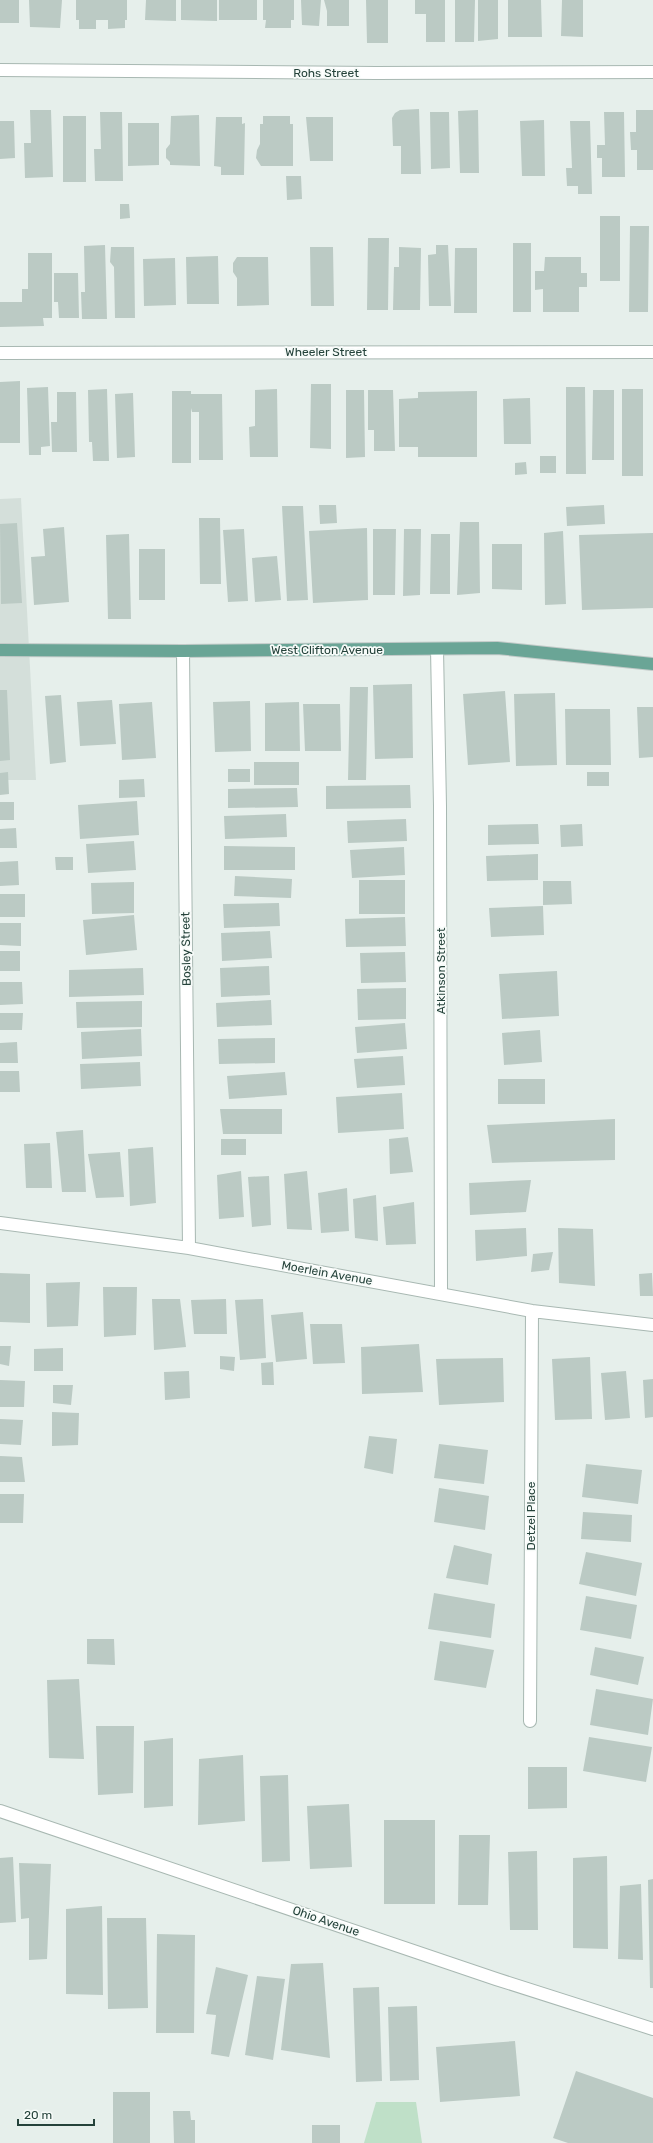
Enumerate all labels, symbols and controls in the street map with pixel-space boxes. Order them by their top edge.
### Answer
street label: Rohs Street [293,66,359,80]
street label: Wheeler Street [285,345,367,359]
street label: West Clifton Avenue [271,643,383,657]
street label: Bosley Street [178,911,194,986]
street label: Atkinson Street [434,927,448,1014]
street label: Moerlein Avenue [280,1258,374,1288]
street label: Detzel Place [524,1481,538,1550]
street label: Ohio Avenue [291,1903,362,1939]
scale bar [18,2101,94,2127]
text: 20 m [24,2108,52,2122]

